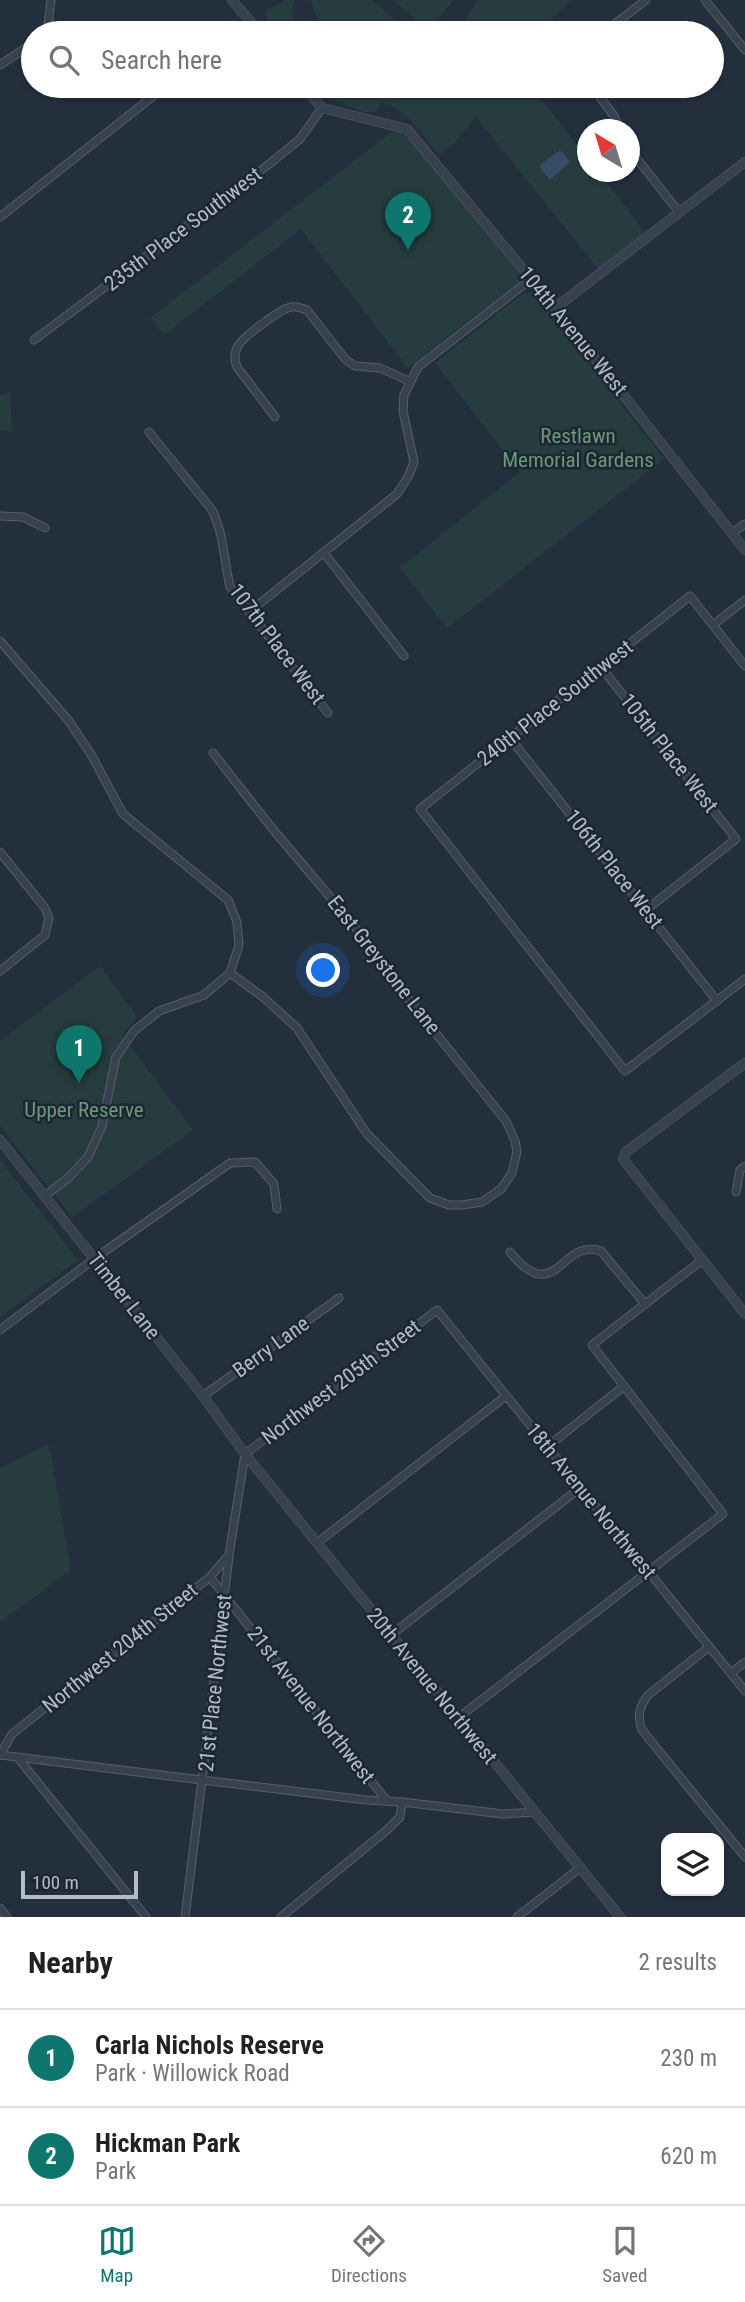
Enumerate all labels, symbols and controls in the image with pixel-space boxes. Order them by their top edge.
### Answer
search box [21,21,724,98]
icon: search [45,41,83,79]
text: Search here [101,45,222,75]
north arrow [577,119,640,182]
street label: 235th Place Southwest [100,162,266,296]
pin: 2 [385,192,431,250]
street label: 104th Avenue West [514,262,632,400]
park label: Restlawn Memorial Gardens [502,424,654,472]
street label: 107th Place West [224,579,330,709]
street label: 240th Place Southwest [473,635,637,771]
street label: 105th Place West [615,689,723,817]
street label: 106th Place West [560,805,668,933]
street label: East Greystone Lane [322,891,446,1039]
your location [306,953,340,987]
pin: 1 [56,1025,102,1083]
park label: Upper Reserve [24,1098,144,1122]
street label: Timber Lane [83,1248,165,1344]
street label: Berry Lane [228,1311,314,1383]
street label: Northwest 205th Street [257,1315,425,1449]
street label: 18th Avenue Northwest [521,1418,661,1584]
street label: Northwest 204th Street [38,1578,202,1718]
street label: 21st Place Northwest [194,1593,236,1773]
street label: 20th Avenue Northwest [362,1603,502,1769]
street label: 21st Avenue Northwest [242,1622,380,1788]
map controls [661,1833,724,1896]
button: layers [661,1833,724,1896]
scale bar [21,1868,138,1900]
text: 100 m [32,1871,79,1894]
text: Nearby [28,1945,113,1980]
text: 2 results [639,1949,717,1976]
text: Carla Nichols Reserve [95,2030,324,2060]
text: 1 [45,2045,57,2072]
text: 230 m [660,2045,717,2072]
text: Park · Willowick Road [95,2060,290,2087]
text: Hickman Park [95,2128,240,2158]
text: 2 [45,2143,57,2170]
text: 620 m [660,2143,717,2170]
text: Park [95,2158,136,2185]
tab: Map [98,2222,136,2287]
tab: Directions [331,2222,407,2287]
tab: Saved [602,2222,647,2287]

